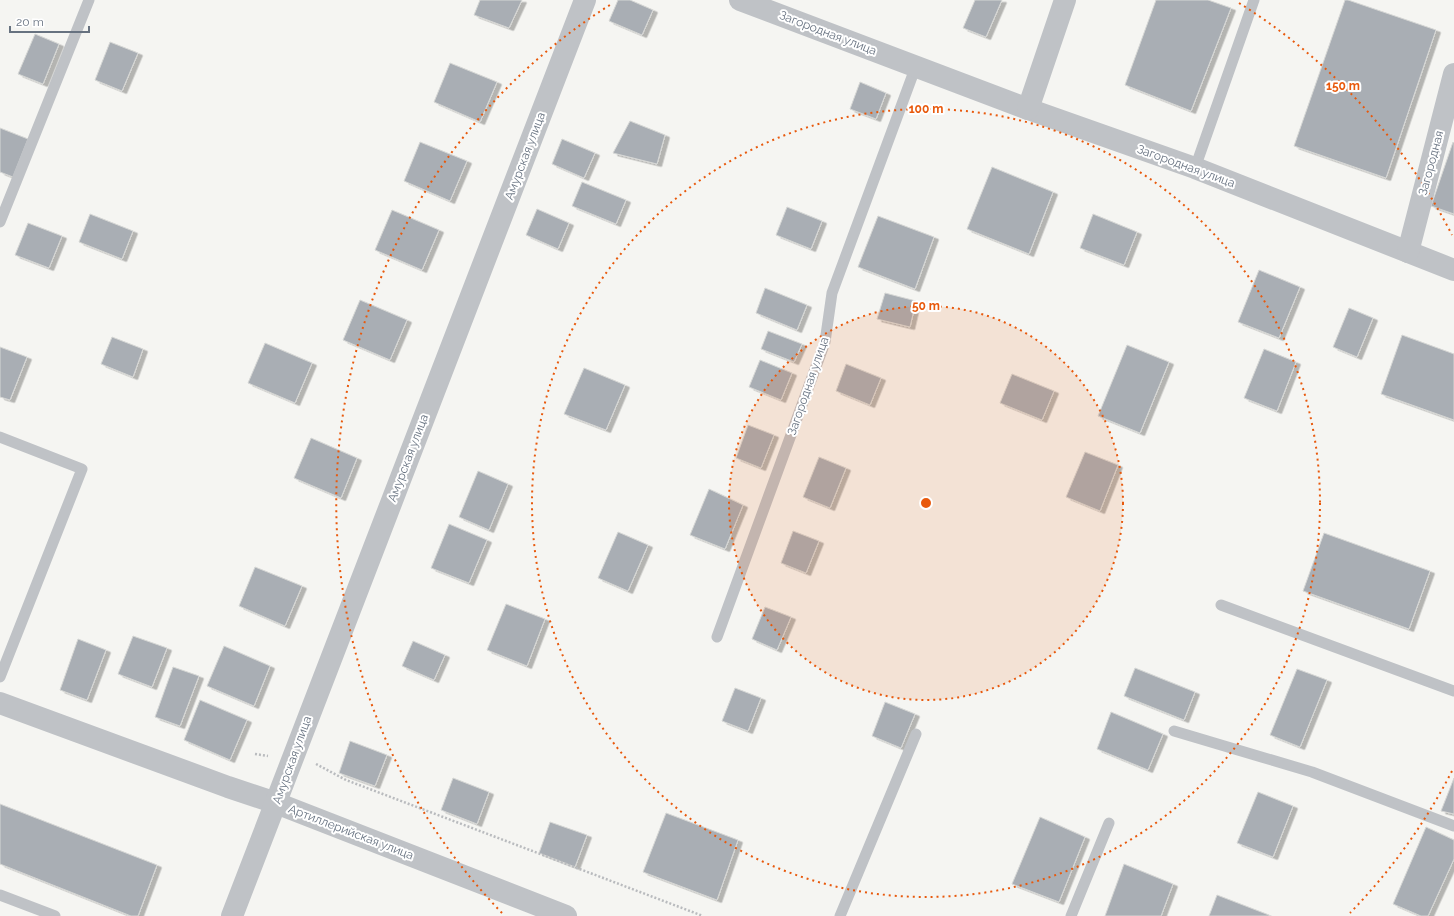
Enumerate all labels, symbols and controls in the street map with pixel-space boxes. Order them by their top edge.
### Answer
scale bar [10,8,89,34]
street label: Загородная улица [777,8,879,58]
text: 20 m [16,15,44,29]
text: 150 m [1326,79,1360,93]
text: 100 m [909,102,943,116]
street label: Амурская улица [502,110,548,202]
street label: Загородная [1416,129,1446,197]
street label: Загородная улица [1135,142,1237,190]
text: 50 m [912,299,940,313]
street label: Загородная улица [785,335,831,437]
street label: Амурская улица [385,412,431,504]
centre of rings [919,496,933,510]
street label: Амурская улица [270,714,314,806]
street label: Артиллерийская улица [286,802,416,862]

